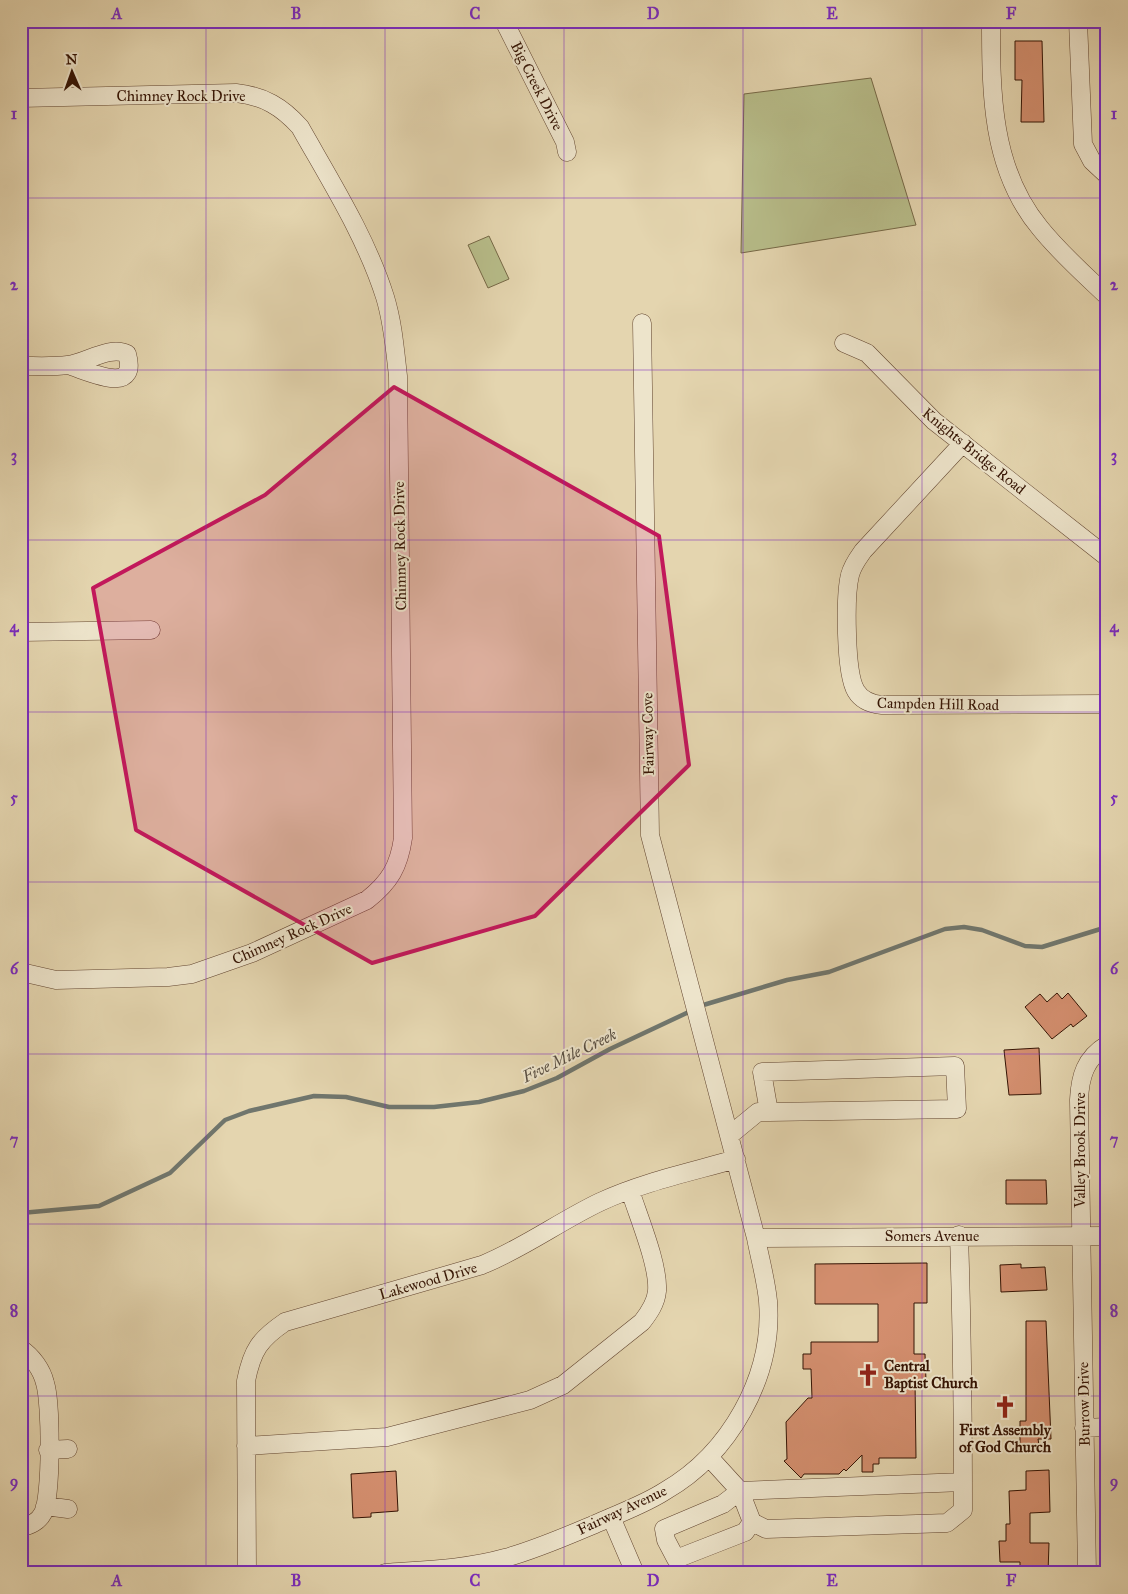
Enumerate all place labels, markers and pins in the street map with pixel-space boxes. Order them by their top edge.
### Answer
place label: Central Baptist Church [884,1357,979,1393]
church icon: Central Baptist Church [855,1362,881,1388]
church icon: First Assembly of God Church [992,1394,1018,1420]
place label: First Assembly of God Church [959,1421,1052,1456]

